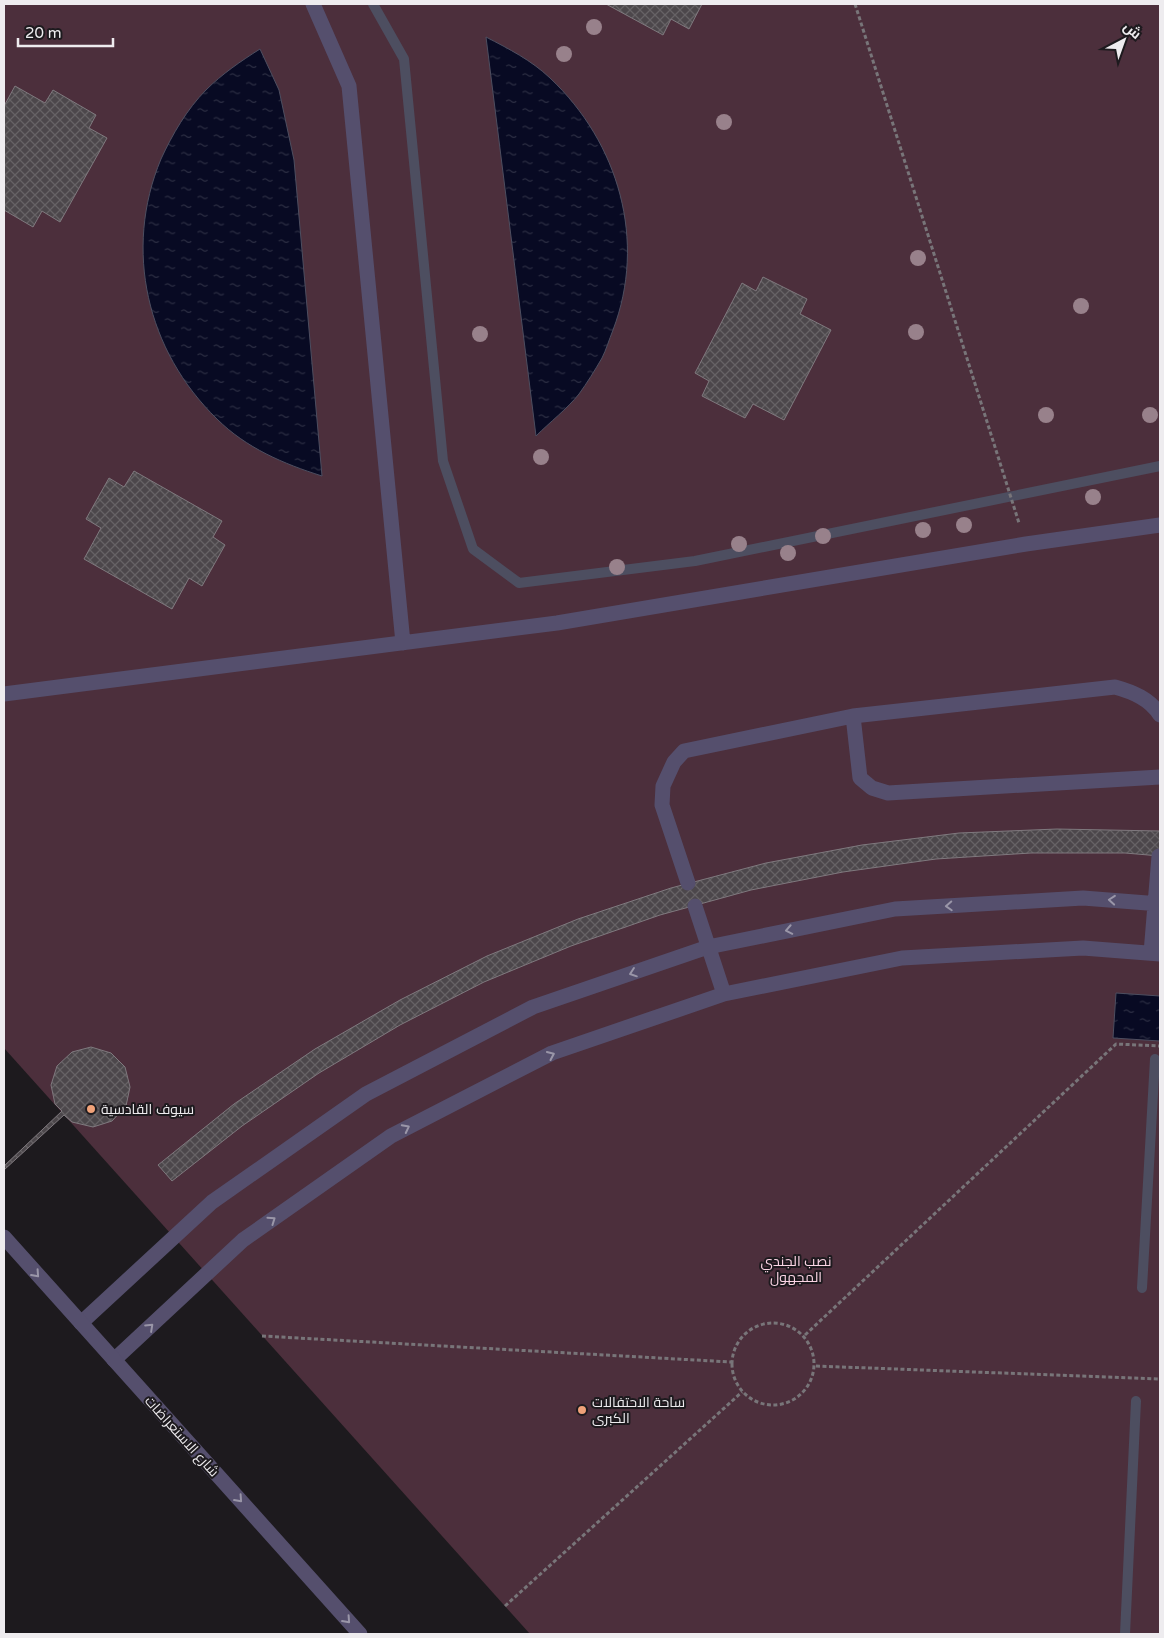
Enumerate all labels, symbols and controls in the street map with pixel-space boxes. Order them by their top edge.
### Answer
scale bar [18,15,112,47]
north arrow [1099,15,1149,65]
text: ش [1120,18,1145,43]
text: 20 m [25,24,62,42]
one-way arrow [1107,895,1115,906]
one-way arrow [945,900,953,911]
one-way arrow [785,925,794,935]
one-way arrow [629,967,637,977]
one-way arrow [546,1050,555,1061]
place label: سيوف القادسية [101,1101,194,1118]
marker: سيوف القادسية [85,1103,97,1115]
one-way arrow [401,1124,410,1134]
one-way arrow [266,1217,276,1226]
park label: نصب الجندي المجهول [761,1253,831,1286]
one-way arrow [31,1268,40,1277]
one-way arrow [144,1324,153,1333]
street label: شارع الاستعراضات [141,1392,222,1480]
place label: ساحة الاحتفالات الكبرى [592,1394,685,1427]
marker: ساحة الاحتفالات الكبرى [576,1404,588,1416]
one-way arrow [233,1493,242,1502]
one-way arrow [341,1614,350,1623]

